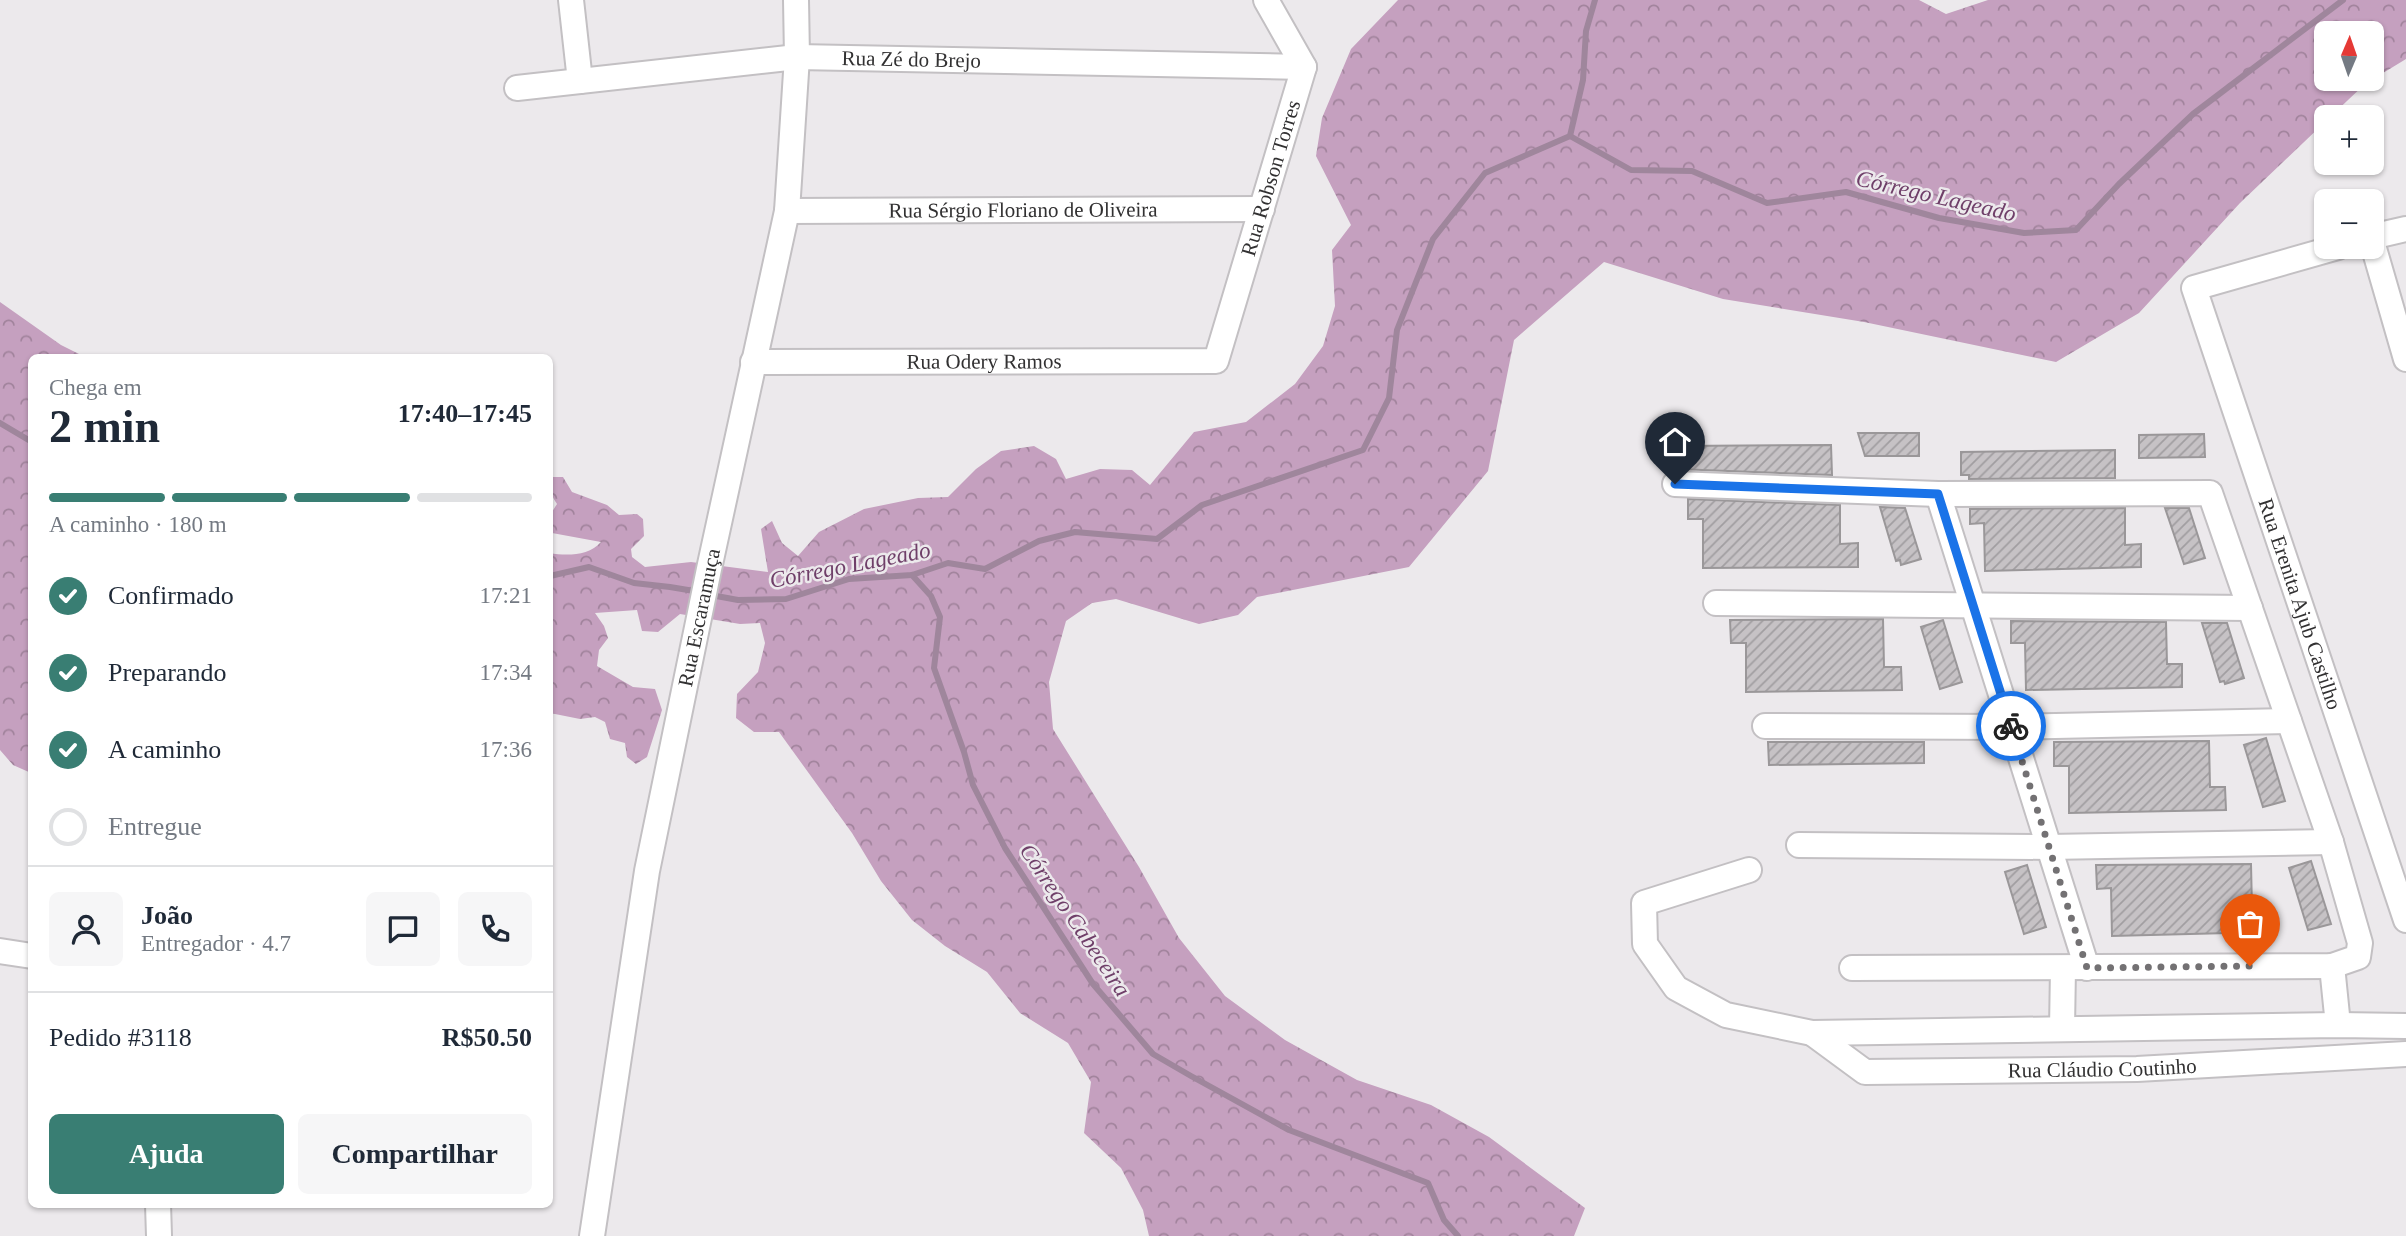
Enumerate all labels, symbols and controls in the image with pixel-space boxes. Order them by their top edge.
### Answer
north arrow [2314,21,2384,91]
map controls [2314,21,2384,259]
street label: Rua Zé do Brejo [841,46,981,73]
street label: Rua Robson Torres [1236,97,1305,259]
button: + [2314,105,2384,175]
water label: Córrego Lageado [1854,165,2018,227]
button: − [2314,189,2384,259]
street label: Rua Sérgio Floriano de Oliveira [888,197,1158,223]
street label: Rua Odery Ramos [906,349,1062,374]
text: Chega em [49,375,142,400]
text: 17:40–17:45 [398,399,532,428]
text: 2 min [49,401,160,452]
pin [1645,412,1705,484]
icon: home [1656,423,1694,461]
street label: Rua Erenita Ajub Castilho [2253,495,2347,713]
text: A caminho · 180 m [49,512,227,537]
water label: Córrego Lageado [767,537,933,593]
street label: Rua Escaramuça [673,545,725,689]
icon: check [49,577,87,615]
text: Confirmado [108,581,234,610]
text: 17:21 [480,583,532,608]
icon: check [49,654,87,692]
text: Preparando [108,658,226,687]
text: 17:34 [480,660,532,685]
courier [1976,691,2046,761]
icon: bike [1992,707,2030,745]
icon: check [49,731,87,769]
text: A caminho [108,735,221,764]
text: 17:36 [480,737,532,762]
text: Entregue [108,812,202,841]
water label: Córrego Cabeceira [1015,839,1135,1001]
button: person [49,892,123,966]
button: chat [366,892,440,966]
button: phone [458,892,532,966]
pin [2220,894,2280,966]
text: João [141,901,193,930]
icon: bag [2231,905,2269,943]
text: Entregador · 4.7 [141,931,291,956]
text: Pedido #3118 [49,1023,192,1052]
text: R$50.50 [442,1023,532,1052]
street label: Rua Cláudio Coutinho [2008,1054,2197,1082]
button: Ajuda [49,1114,284,1194]
button: Compartilhar [298,1114,532,1194]

